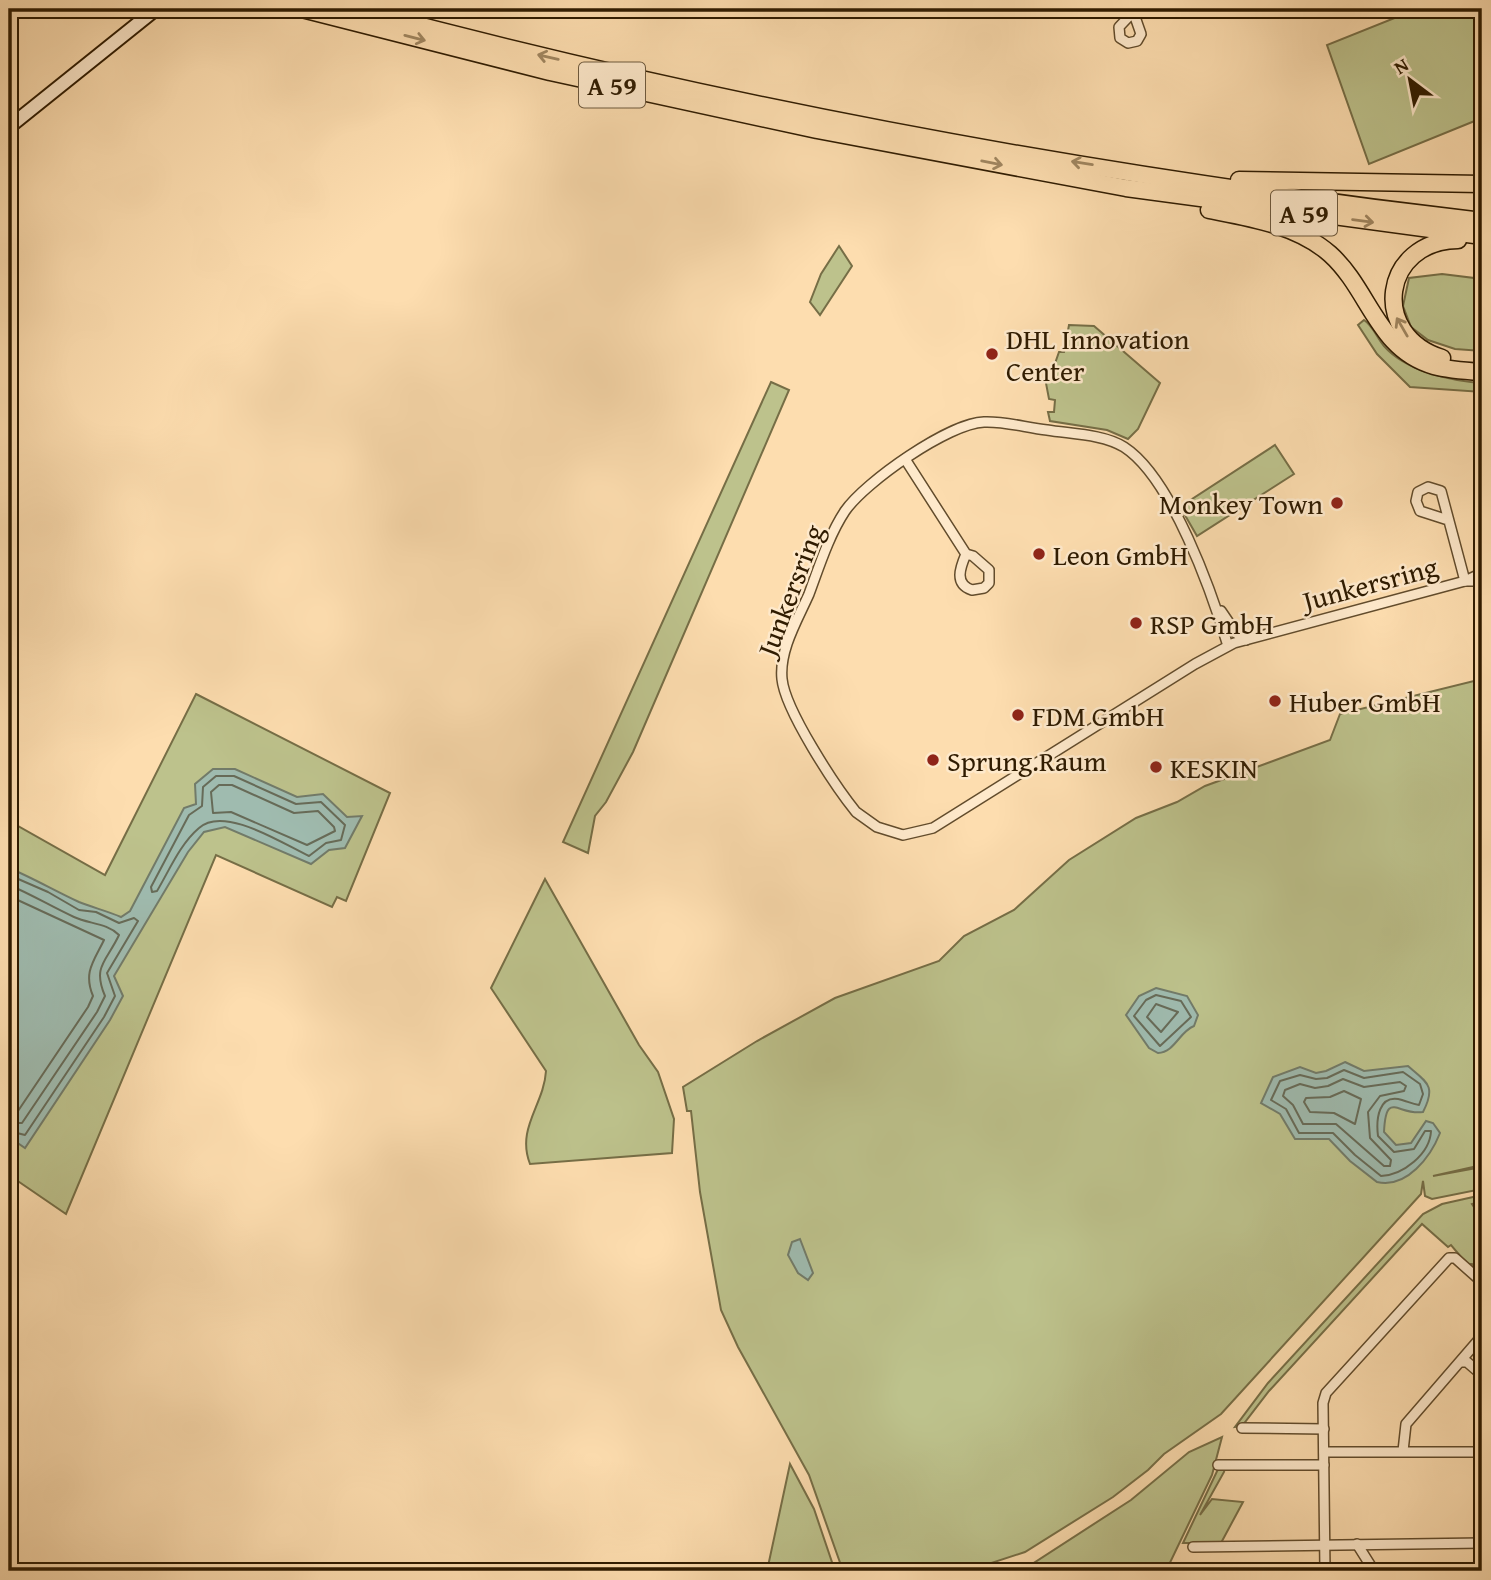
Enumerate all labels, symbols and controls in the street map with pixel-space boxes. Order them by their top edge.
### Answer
one-way arrow [404,33,426,46]
north arrow [1376,46,1446,116]
one-way arrow [537,50,560,64]
text: N [1388,50,1414,81]
road number: A 59 [579,62,645,108]
one-way arrow [1071,156,1094,169]
one-way arrow [981,157,1003,170]
road number: A 59 [1271,190,1337,235]
one-way arrow [1351,215,1374,228]
place label: DHL Innovation Center [1006,318,1190,391]
one-way arrow [1395,318,1409,338]
marker: DHL Innovation Center [984,346,1000,362]
place label: Monkey Town [1159,483,1323,524]
marker: Monkey Town [1329,495,1345,511]
street label: Junkersring [745,518,834,665]
place label: Leon GmbH [1053,534,1188,575]
street label: Junkersring [1295,545,1442,621]
marker: Leon GmbH [1031,546,1047,562]
place label: RSP GmbH [1150,603,1273,644]
marker: RSP GmbH [1128,615,1144,631]
place label: Huber GmbH [1289,681,1441,722]
marker: Huber GmbH [1267,693,1283,709]
place label: FDM GmbH [1032,695,1164,736]
marker: FDM GmbH [1010,707,1026,723]
place label: Sprung.Raum [947,740,1106,781]
place label: KESKIN [1170,747,1258,788]
marker: Sprung.Raum [925,752,941,768]
marker: KESKIN [1148,759,1164,775]

